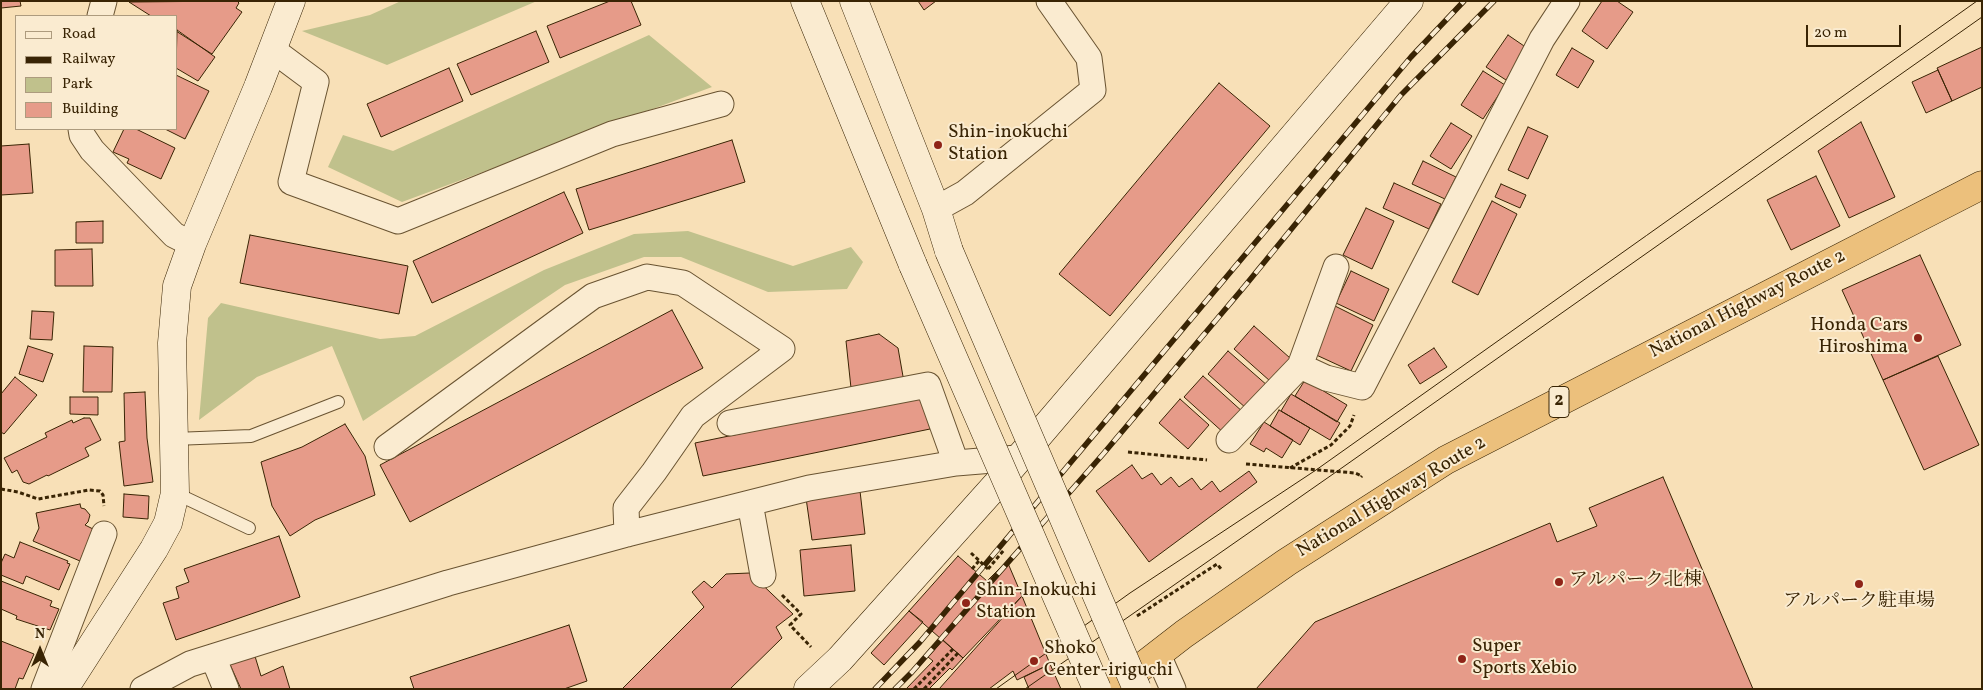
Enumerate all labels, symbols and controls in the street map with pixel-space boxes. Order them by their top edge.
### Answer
legend [15,15,178,130]
scale bar [1808,15,1903,47]
text: 20 m [1814,23,1847,44]
text: Road [62,24,96,45]
text: Railway [62,49,115,70]
text: Park [62,74,93,95]
text: Building [62,99,118,120]
place label: Shin-inokuchi Station [948,123,1068,167]
marker: Shin-inokuchi Station [932,139,944,151]
street label: National Highway Route 2 [1646,246,1850,364]
place label: Honda Cars Hiroshima [1810,316,1908,360]
marker: Honda Cars Hiroshima [1912,332,1924,344]
road number: 2 [1549,387,1569,418]
street label: National Highway Route 2 [1293,432,1491,564]
place label: アルパーク北棟 [1569,571,1702,593]
marker: アルパーク北棟 [1553,576,1565,588]
marker: アルパーク駐車場 [1853,578,1865,590]
place label: Shin-Inokuchi Station [976,581,1096,625]
place label: アルパーク駐車場 [1783,592,1935,614]
marker: Shin-Inokuchi Station [960,597,972,609]
north arrow [15,625,65,675]
text: N [35,625,45,644]
place label: Super Sports Xebio [1472,637,1577,681]
place label: Shoko Center-iriguchi [1044,639,1173,683]
marker: Super Sports Xebio [1456,653,1468,665]
marker: Shoko Center-iriguchi [1028,655,1040,667]

